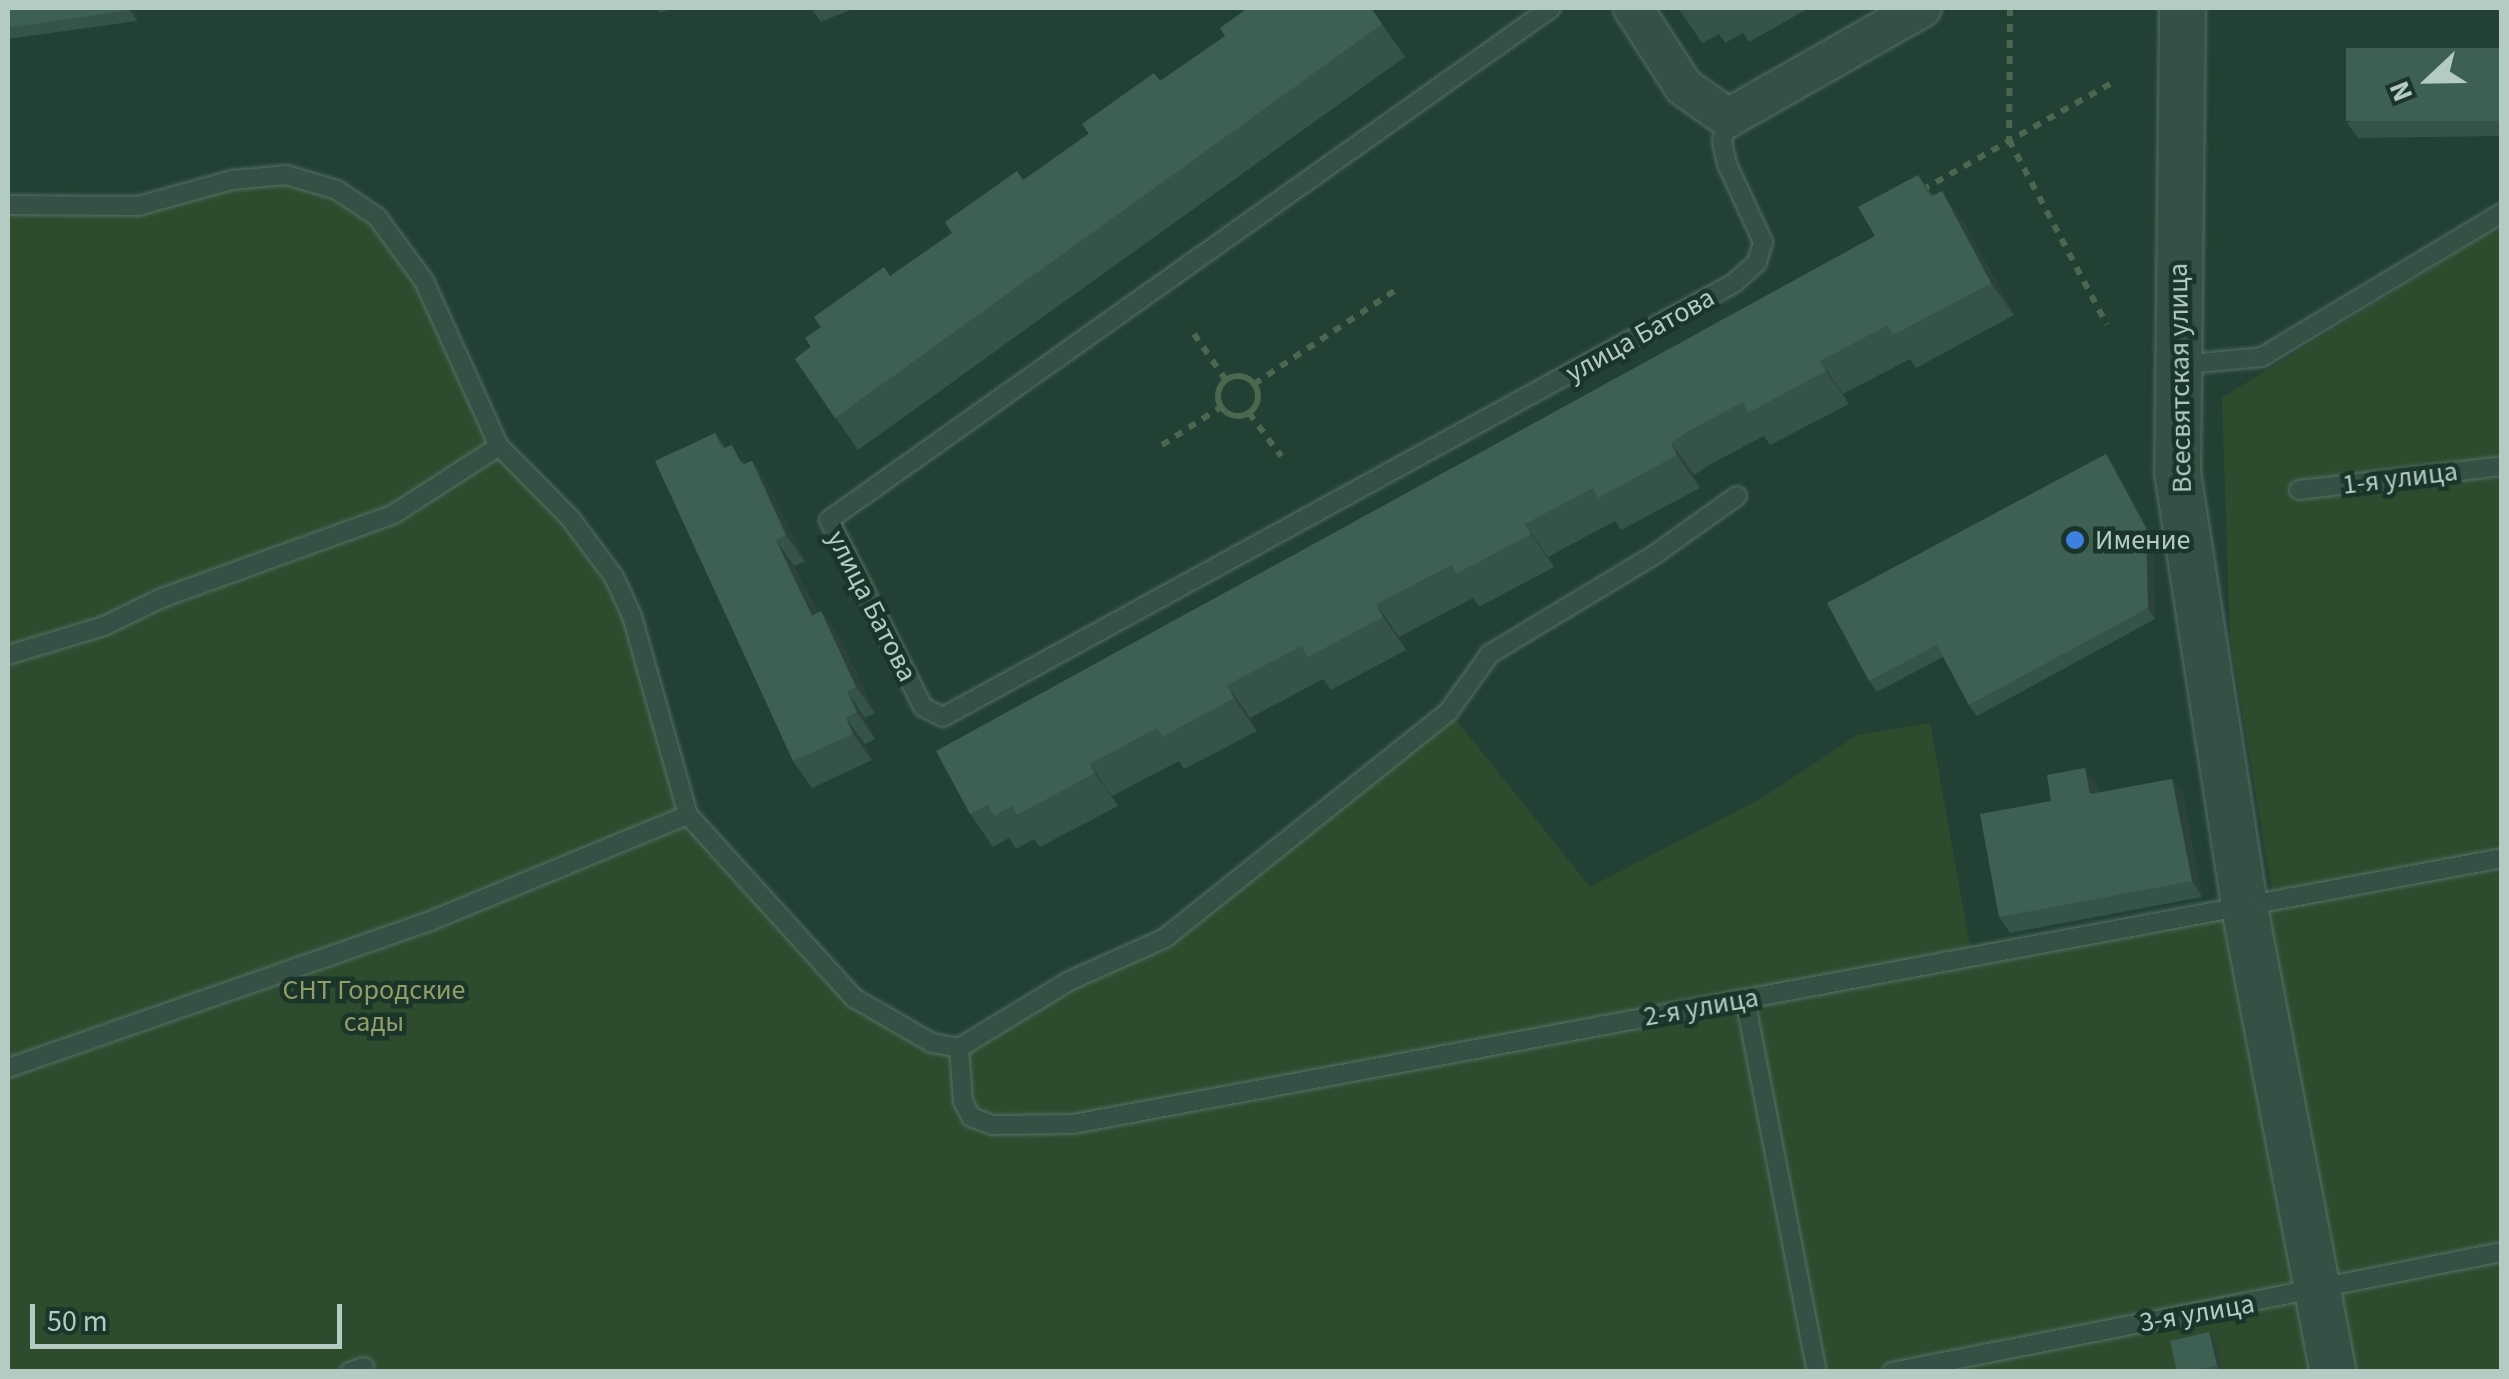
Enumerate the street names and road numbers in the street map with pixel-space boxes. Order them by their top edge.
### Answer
street label: Всесвятская улица [2161,263,2199,493]
street label: улица Батова [1560,280,1720,390]
street label: 1-я улица [2341,454,2459,502]
street label: улица Батова [820,525,924,687]
street label: 2-я улица [1641,980,1761,1034]
street label: 3-я улица [2137,1286,2257,1340]

